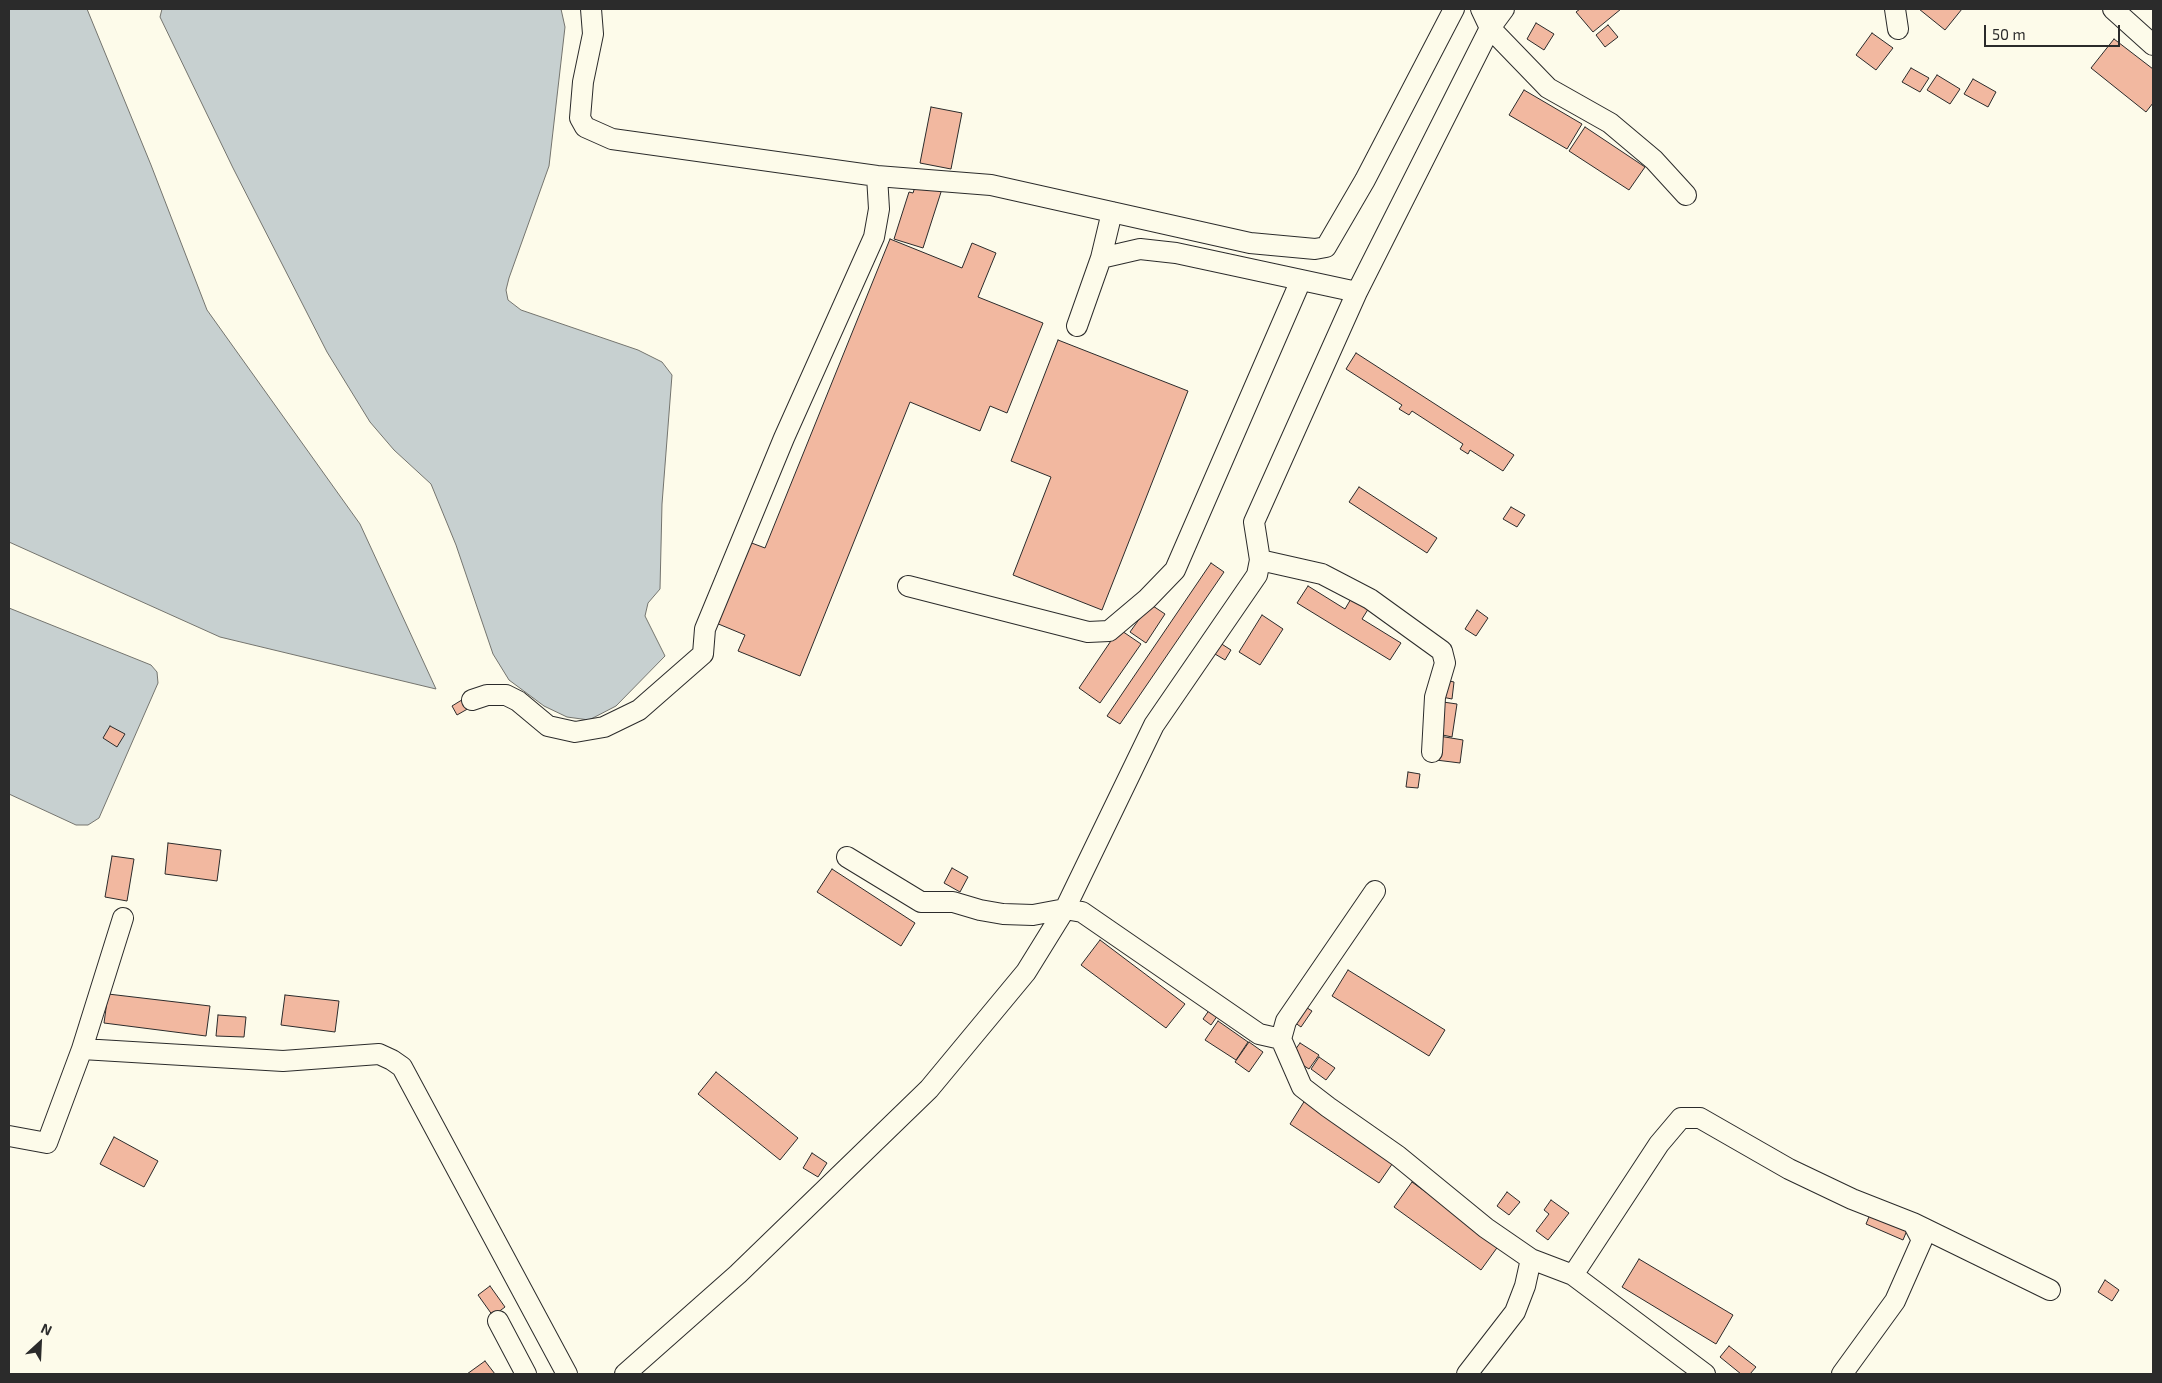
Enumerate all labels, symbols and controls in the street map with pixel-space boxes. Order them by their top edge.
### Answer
scale bar [1987,15,2123,47]
text: 50 m [1992,25,2026,43]
north arrow [15,1318,65,1368]
text: N [38,1319,55,1339]

